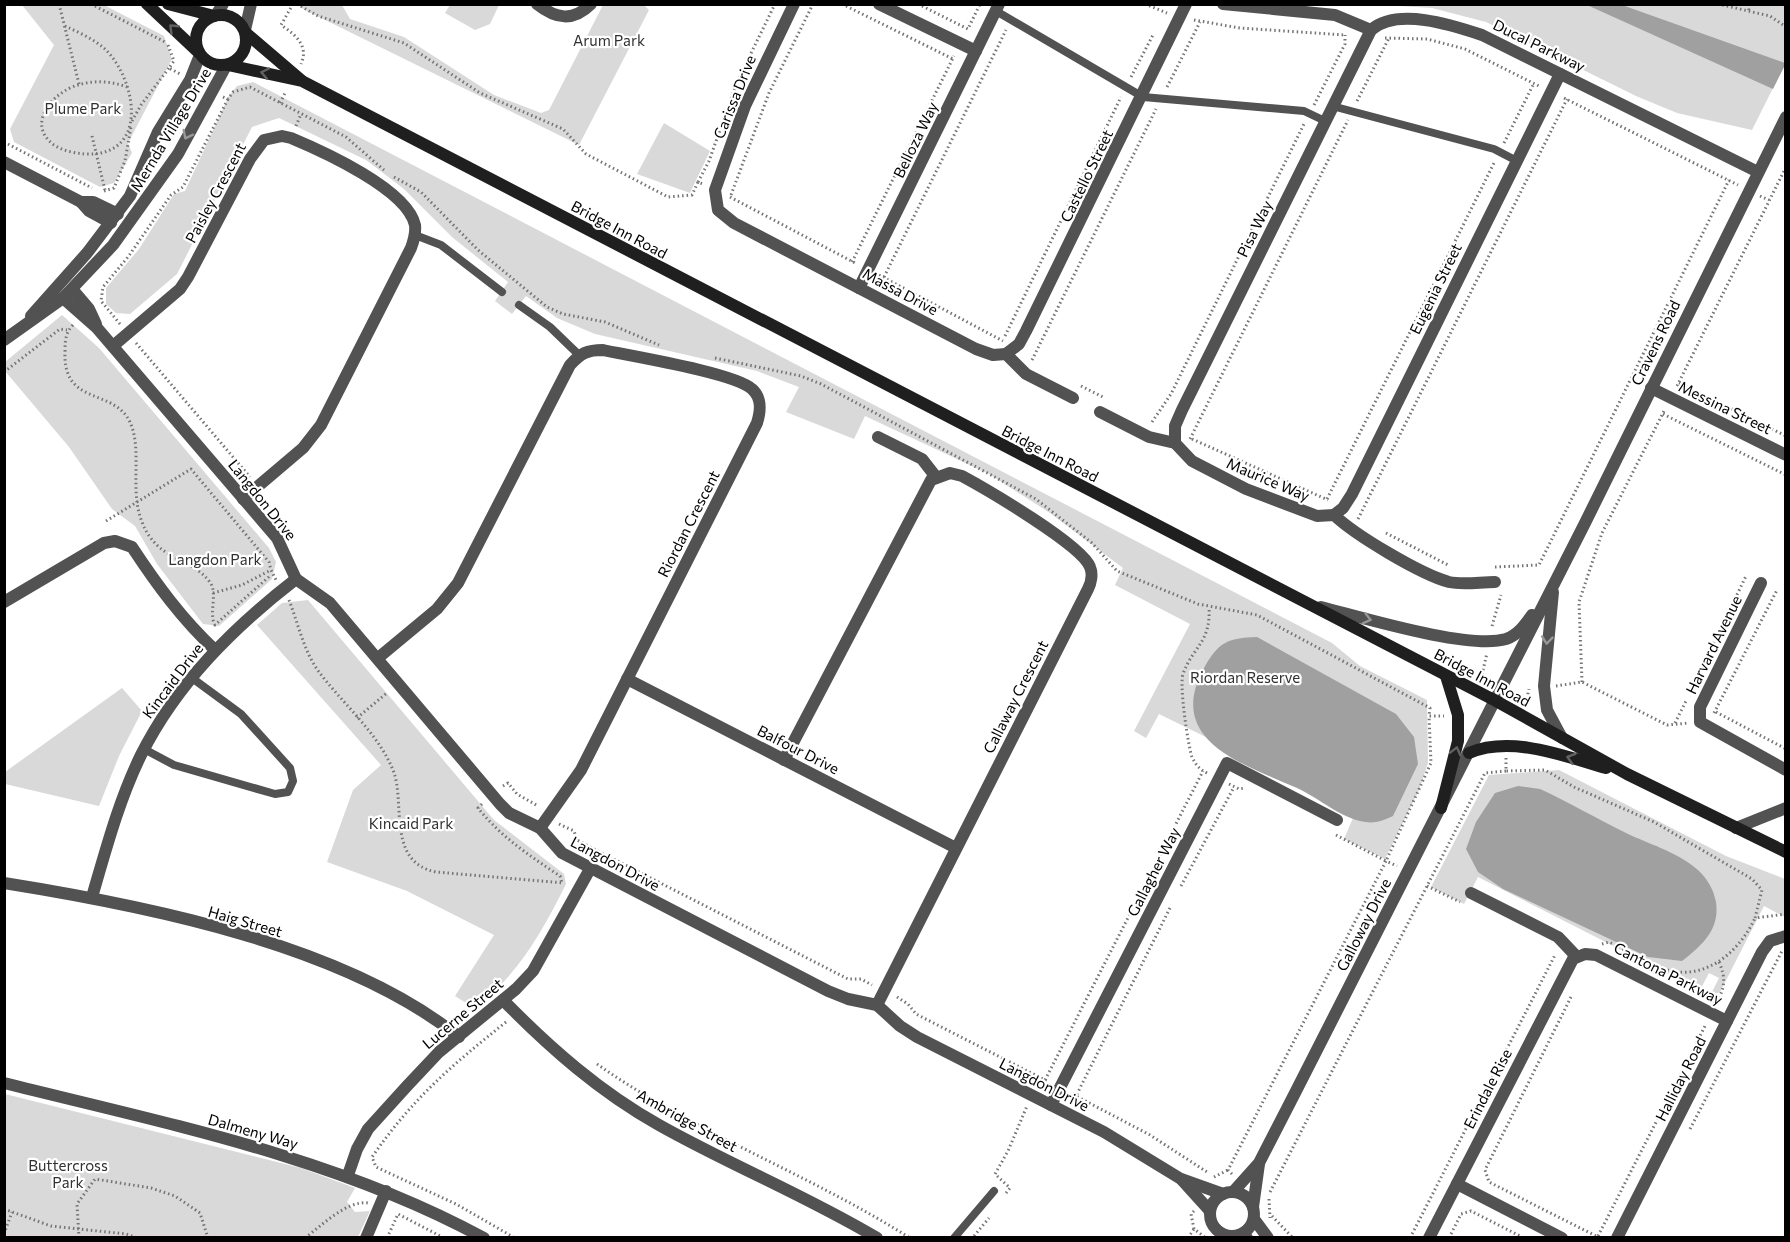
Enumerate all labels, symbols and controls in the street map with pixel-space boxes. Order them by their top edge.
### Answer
street label: Ducal Parkway [1491,15,1589,75]
one-way arrow [170,25,181,36]
park label: Arum Park [573,31,645,49]
street label: Carissa Drive [709,52,759,141]
street label: Mernda Village Drive [126,64,214,194]
one-way arrow [261,67,271,80]
street label: Belloza Way [889,98,941,180]
park label: Plume Park [45,99,121,117]
street label: Castello Street [1056,126,1116,225]
one-way arrow [183,129,194,139]
street label: Paisley Crescent [181,139,249,246]
street label: Bridge Inn Road [568,196,671,262]
street label: Pisa Way [1233,197,1276,260]
street label: Eugenia Street [1405,240,1465,337]
street label: Massa Drive [860,264,941,319]
street label: Cravens Road [1627,297,1683,388]
street label: Messina Street [1676,377,1775,437]
street label: Bridge Inn Road [999,421,1102,485]
street label: Maurice Way [1224,454,1313,505]
street label: Langdon Drive [225,455,301,543]
street label: Riordan Crescent [653,467,723,580]
park label: Langdon Park [168,550,262,568]
street label: Harvard Avenue [1681,592,1745,697]
one-way arrow [1362,612,1372,625]
one-way arrow [1541,635,1554,644]
street label: Callaway Crescent [979,637,1051,756]
street label: Kincaid Drive [138,639,206,722]
street label: Bridge Inn Road [1431,644,1534,710]
park label: Riordan Reserve [1190,668,1300,686]
street label: Balfour Drive [755,721,842,777]
one-way arrow [1448,746,1461,756]
one-way arrow [1566,753,1577,765]
park label: Kincaid Park [369,814,453,832]
street label: Gallagher Way [1123,824,1183,919]
street label: Langdon Drive [568,832,663,894]
street label: Galloway Drive [1332,875,1394,974]
street label: Haig Street [206,902,284,940]
street label: Cantona Parkway [1611,938,1726,1008]
street label: Lucerne Street [418,974,506,1052]
street label: Halliday Road [1651,1033,1709,1124]
street label: Erindale Rise [1459,1046,1515,1131]
street label: Langdon Drive [997,1054,1092,1114]
street label: Ambridge Street [634,1085,741,1155]
street label: Dalmeny Way [206,1110,301,1153]
park label: Buttercross Park [28,1156,108,1191]

